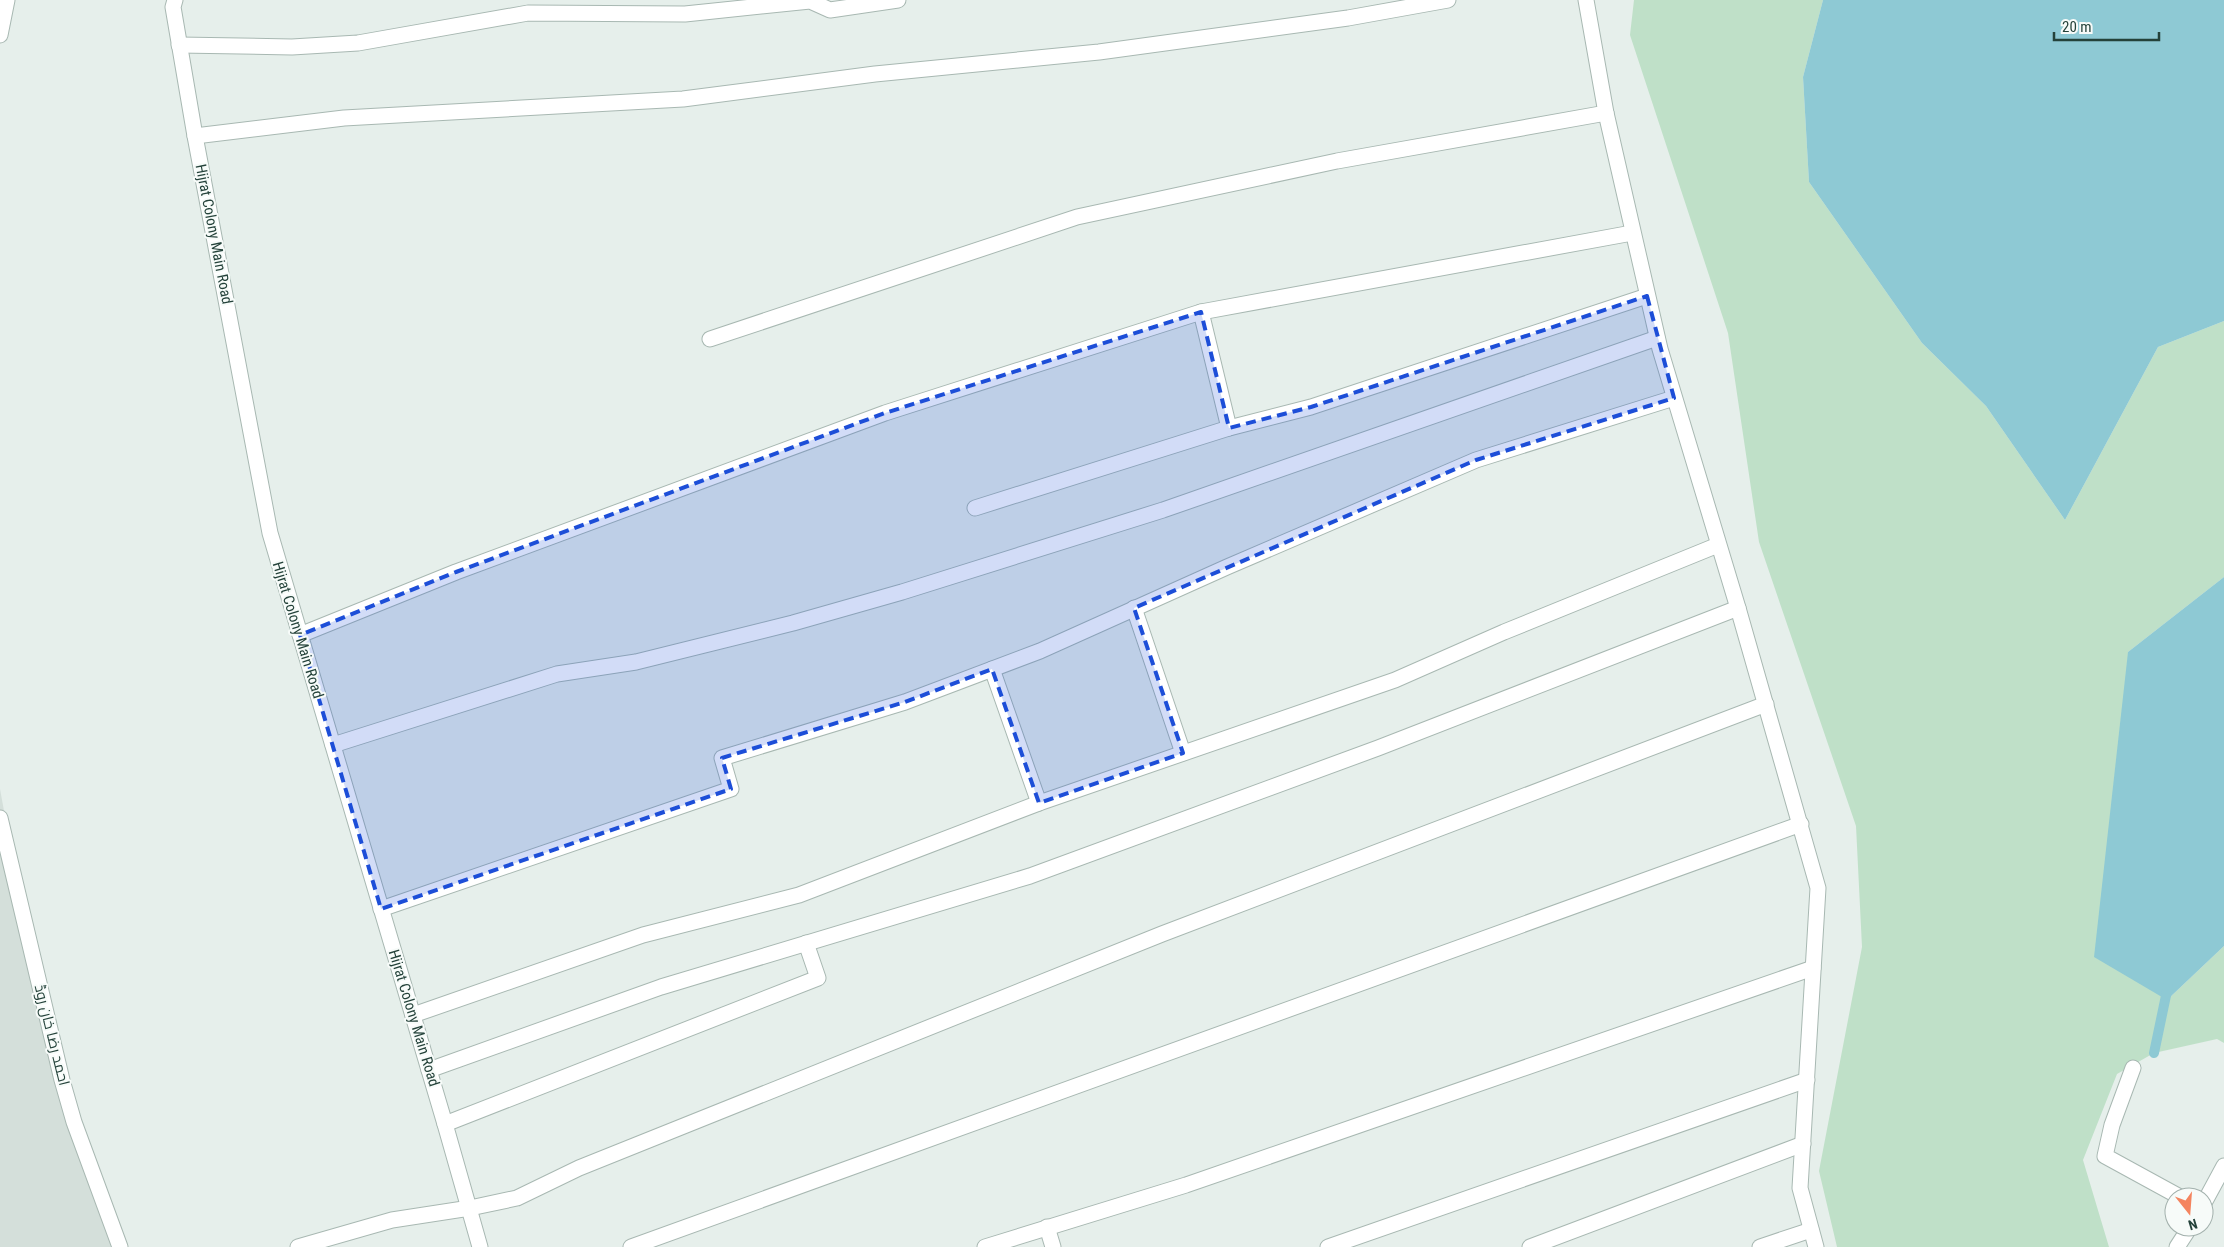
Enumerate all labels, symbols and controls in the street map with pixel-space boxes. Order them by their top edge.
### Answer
scale bar [2054,10,2159,42]
text: 20 m [2062,18,2092,36]
street label: Hijrat Colony Main Road [192,162,236,306]
street label: Hijrat Colony Main Road [269,559,327,701]
street label: Hijrat Colony Main Road [385,947,443,1089]
street label: احمد رضا خان روڈ [30,983,73,1088]
north arrow [2164,1187,2214,1237]
text: N [2186,1216,2199,1233]

